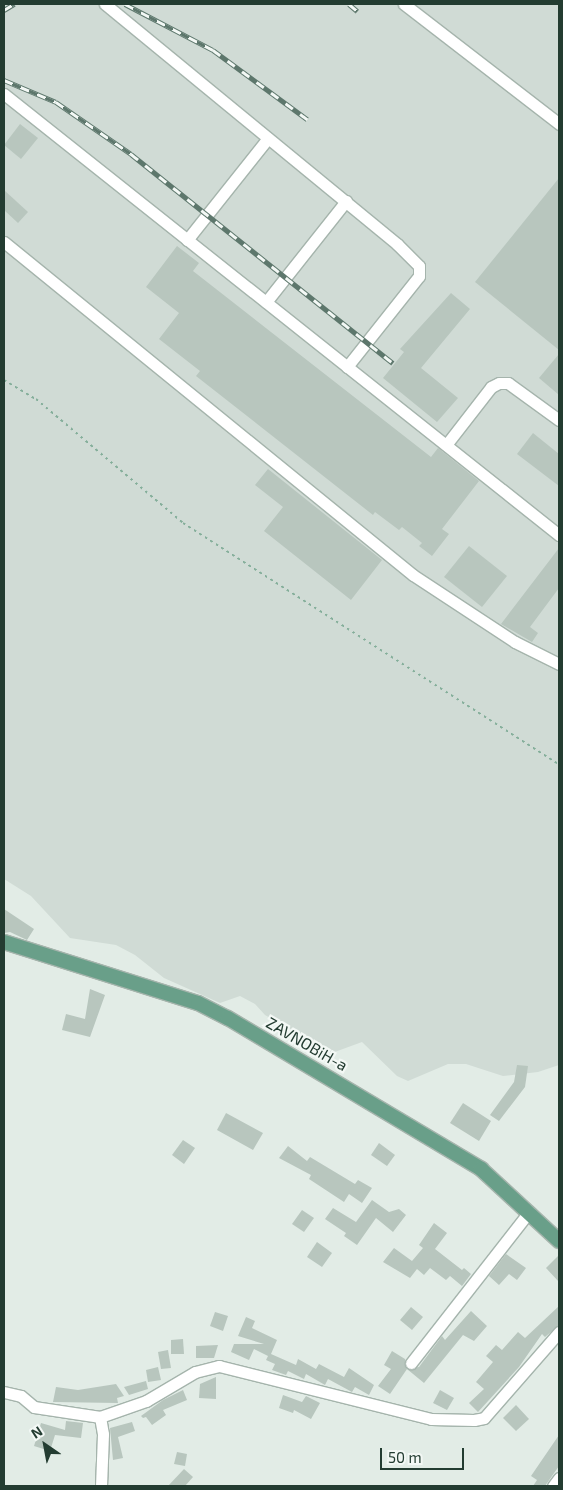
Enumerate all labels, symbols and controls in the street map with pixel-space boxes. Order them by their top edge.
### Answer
street label: ZAVNOBiH-a [263,1013,351,1075]
north arrow [20,1420,70,1470]
text: N [28,1422,45,1442]
scale bar [383,1438,467,1470]
text: 50 m [388,1448,422,1466]

